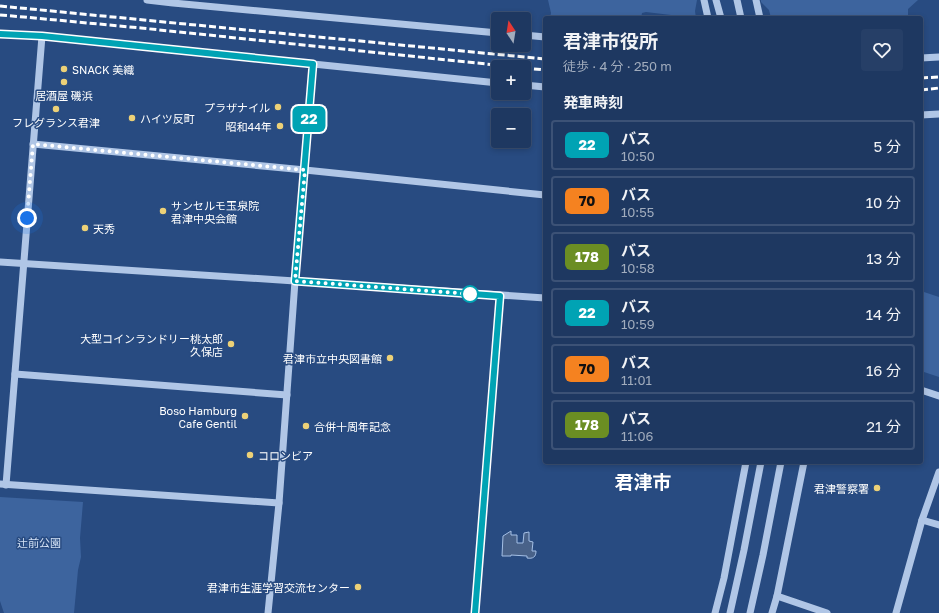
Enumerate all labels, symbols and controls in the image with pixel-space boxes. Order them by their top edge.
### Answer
north arrow [491,12,531,52]
map controls [491,12,531,148]
text: 君津市役所 [563,29,658,52]
button: heart [861,29,903,71]
text: 徒歩 · 4 分 · 250 m [563,58,672,74]
button: + [491,60,531,100]
place label: SNACK 美織 [72,63,134,76]
marker: SNACK 美織 [59,64,69,74]
marker: 居酒屋 磯浜 [59,77,69,87]
place label: 居酒屋 磯浜 [35,89,93,102]
text: 発車時刻 [563,93,623,111]
place label: プラザナイル [204,101,270,114]
marker: プラザナイル [273,102,283,112]
marker: フレグランス君津 [51,104,61,114]
line badge: 22 [291,106,327,132]
button: − [491,108,531,148]
text: 22 [300,110,318,127]
place label: ハイツ反町 [140,112,195,125]
marker: ハイツ反町 [127,113,137,123]
place label: フレグランス君津 [12,116,100,129]
place label: 昭和44年 [226,120,272,133]
marker: 昭和44年 [275,121,285,131]
text: バス [621,129,651,147]
text: 22 [578,136,596,153]
text: 5 分 [874,137,901,155]
text: 10:50 [621,148,655,164]
text: バス [621,185,651,203]
text: 70 [579,192,595,209]
text: 10 分 [866,193,901,211]
place label: サンセルモ玉泉院 君津中央会館 [171,199,259,225]
text: 10:55 [621,204,654,220]
marker: サンセルモ玉泉院 君津中央会館 [158,206,168,216]
your location [17,208,37,228]
place label: 天秀 [93,222,115,235]
marker: 天秀 [80,223,90,233]
text: バス [621,241,651,259]
text: 178 [575,248,599,265]
text: 13 分 [866,249,901,267]
text: 10:58 [621,260,655,276]
unlabelled marker [461,285,479,303]
text: バス [621,297,651,315]
text: 22 [578,304,596,321]
text: 14 分 [866,305,901,323]
text: 10:59 [621,316,655,332]
place label: 大型コインランドリー桃太郎 久保店 [80,332,223,358]
marker: 大型コインランドリー桃太郎 久保店 [226,339,236,349]
place label: 君津市立中央図書館 [283,352,382,365]
marker: 君津市立中央図書館 [385,353,395,363]
text: バス [621,353,651,371]
text: 70 [579,360,595,377]
text: 16 分 [866,361,901,379]
text: 11:01 [621,372,652,388]
place label: Boso Hamburg Cafe Gentil [159,404,237,430]
text: バス [621,409,651,427]
marker: Boso Hamburg Cafe Gentil [240,411,250,421]
text: 178 [575,416,599,433]
text: 21 分 [866,417,901,435]
place label: 合併十周年記念 [314,420,391,433]
marker: 合併十周年記念 [301,421,311,431]
text: 11:06 [621,428,653,444]
place label: コロンビア [258,449,313,462]
marker: コロンビア [245,450,255,460]
district label: 君津市 [614,470,672,493]
place label: 君津警察署 [814,482,869,495]
marker: 君津警察署 [872,483,882,493]
park label: 辻前公園 [17,536,61,549]
place label: 君津市生涯学習交流センター [207,581,350,594]
marker: 君津市生涯学習交流センター [353,582,363,592]

